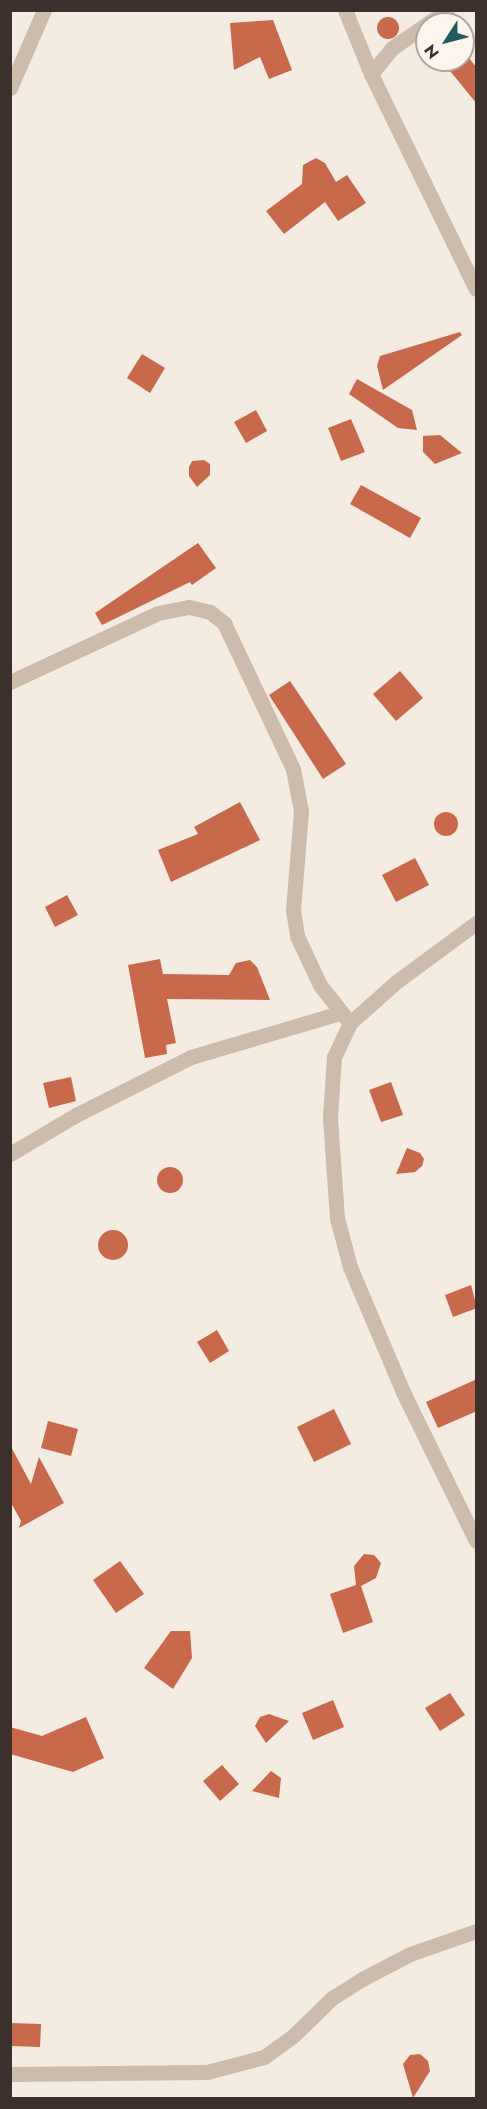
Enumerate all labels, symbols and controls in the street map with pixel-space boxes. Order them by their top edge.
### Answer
north arrow [415,12,475,72]
text: N [419,40,445,64]

